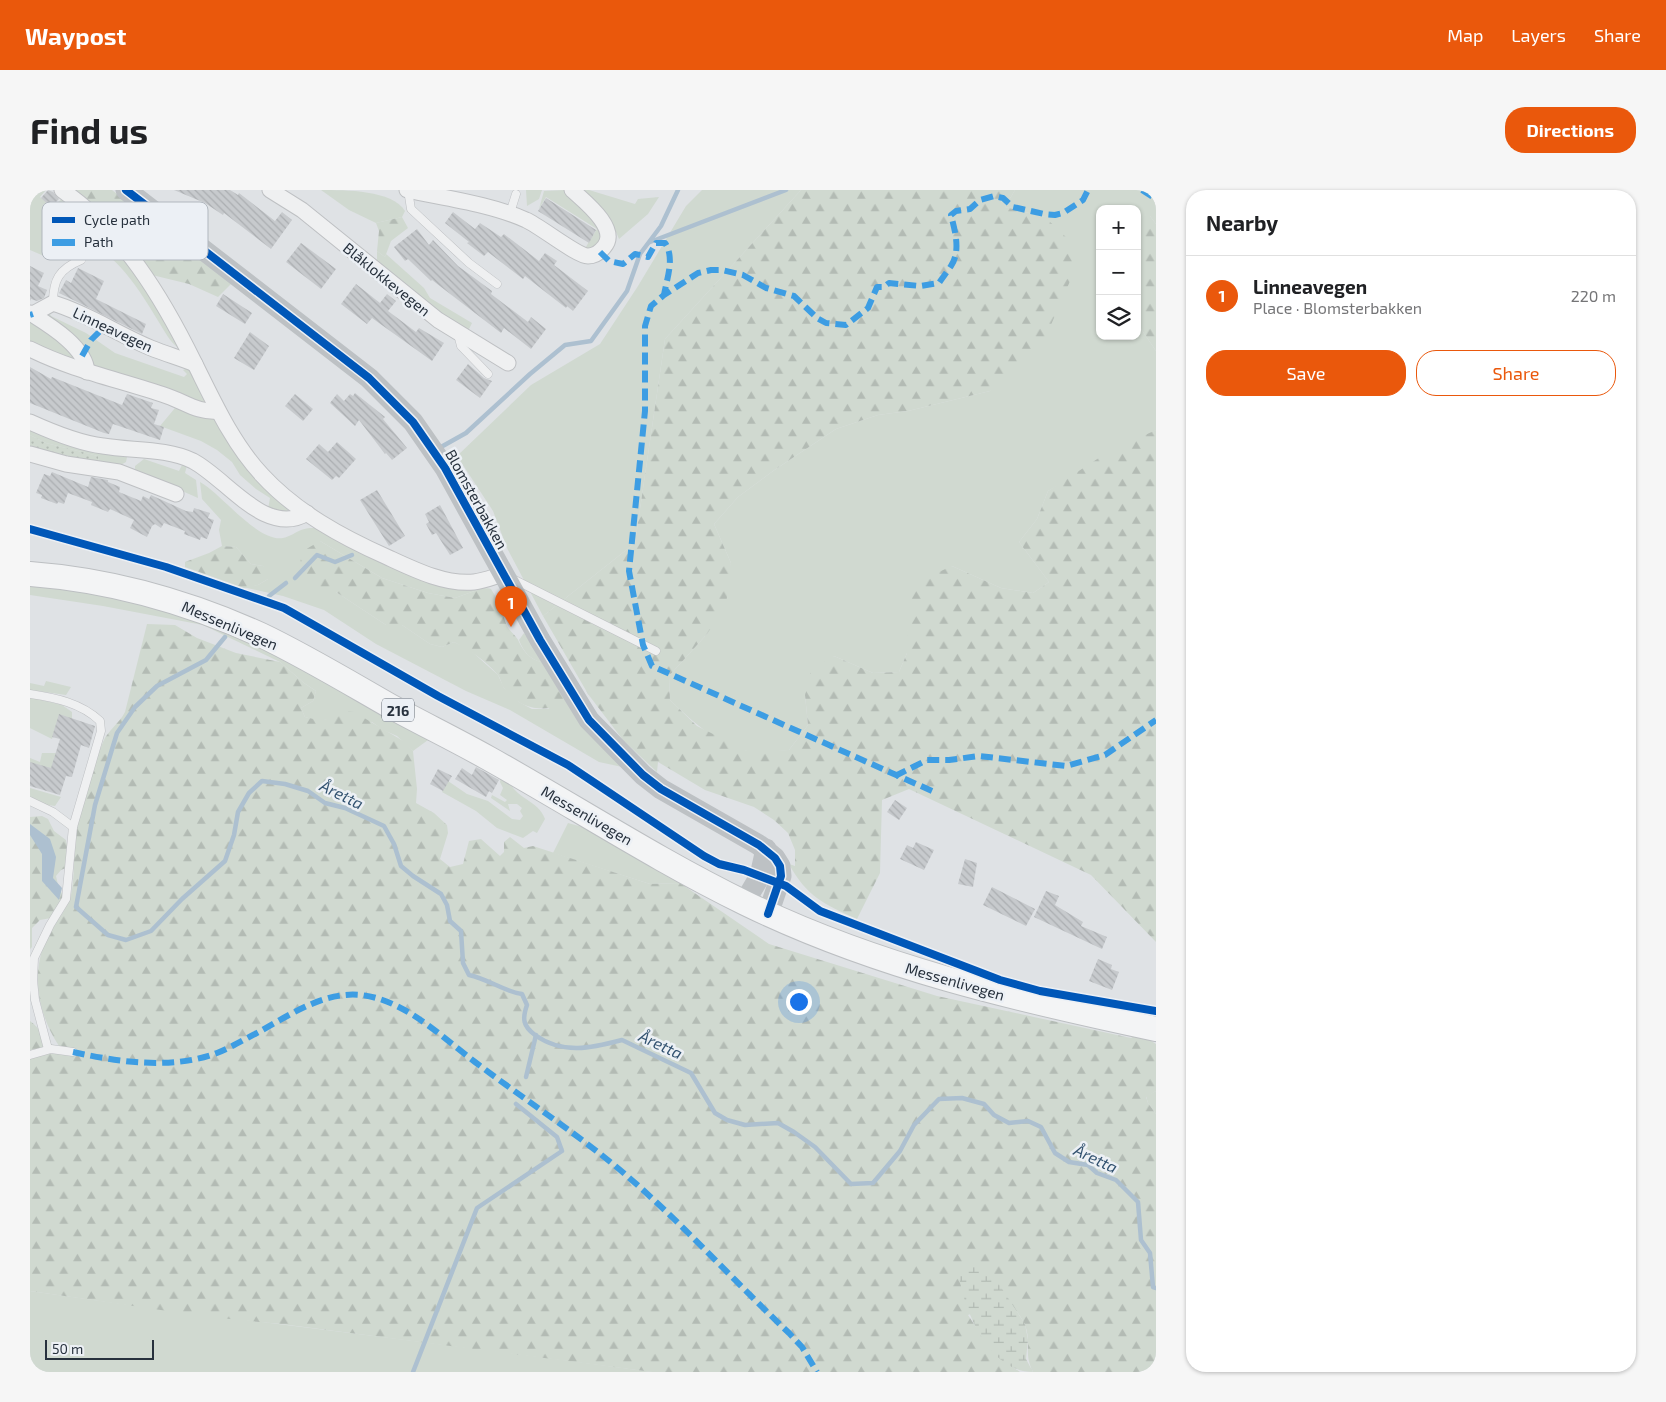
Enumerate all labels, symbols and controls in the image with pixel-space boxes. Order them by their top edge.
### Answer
text: Waypost [25,21,126,50]
text: Map [1447,24,1483,46]
text: Layers [1511,24,1566,46]
text: Share [1594,24,1641,46]
button: Directions [1505,107,1636,153]
text: Find us [30,109,148,151]
legend [42,202,208,260]
map controls [1096,205,1141,340]
button: + [1096,205,1141,250]
text: Nearby [1206,210,1278,235]
text: Cycle path [84,211,150,228]
text: Path [84,233,113,250]
street label: Blåklokkevegen [340,238,434,320]
button: − [1096,250,1141,295]
text: Linneavegen [1253,275,1367,298]
text: 1 [1219,286,1225,305]
text: 220 m [1571,286,1616,305]
button: layers [1096,295,1141,340]
text: Place · Blomsterbakken [1253,298,1422,317]
street label: Linneavegen [70,303,156,355]
button: Save [1206,350,1406,396]
button: Share [1416,350,1616,396]
street label: Blomsterbakken [442,446,512,552]
pin: 1 [495,586,527,627]
street label: Messenlivegen [179,597,281,653]
road number: 216 [382,698,414,722]
water label: Åretta [316,775,367,813]
street label: Messenlivegen [538,782,636,848]
street label: Messenlivegen [903,958,1007,1004]
your location [786,989,812,1015]
water label: Åretta [635,1025,686,1062]
water label: Åretta [1070,1139,1121,1176]
scale bar [45,1337,154,1360]
text: 50 m [52,1340,83,1357]

